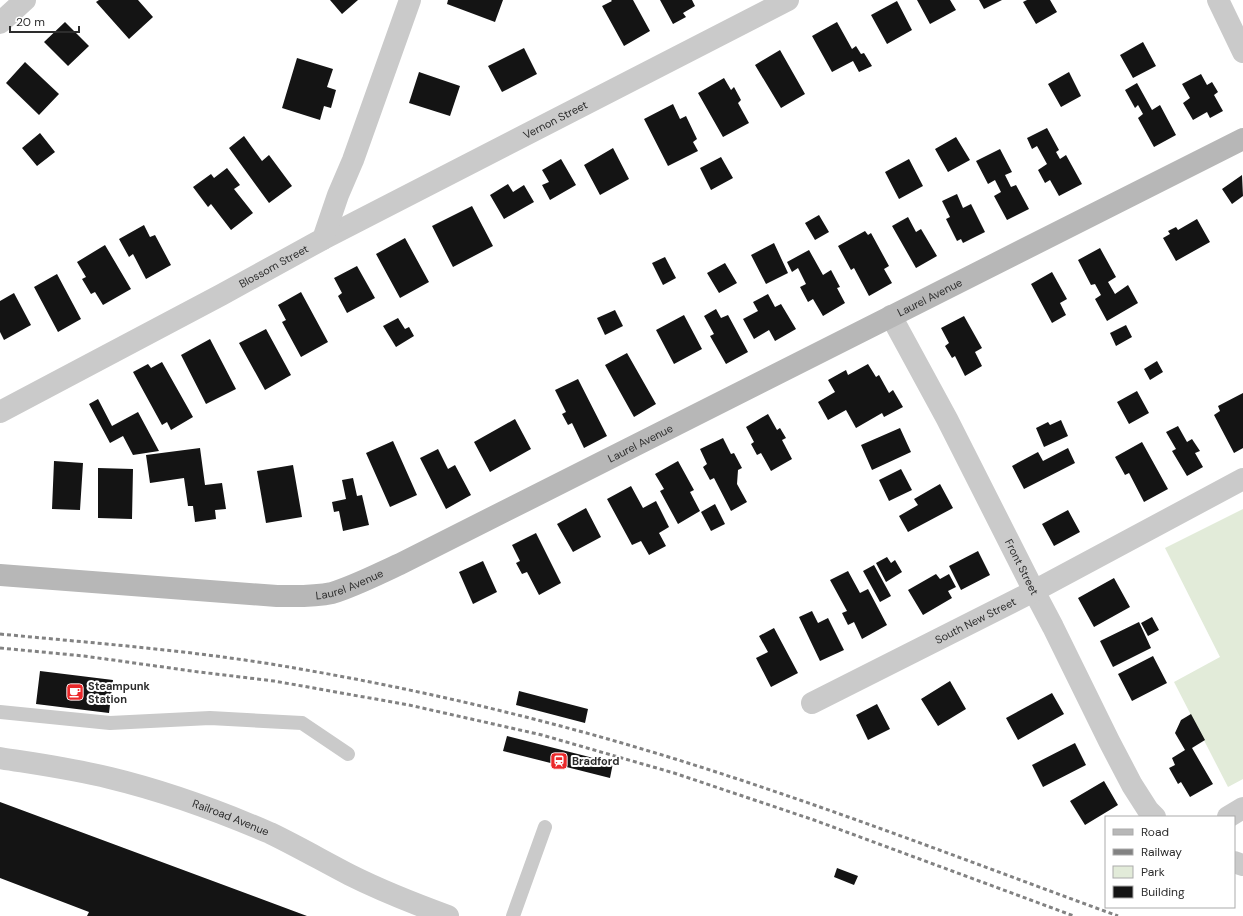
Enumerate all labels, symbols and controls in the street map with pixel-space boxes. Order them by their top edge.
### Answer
scale bar [10,8,79,34]
text: 20 m [16,14,45,30]
street label: Vernon Street [521,97,590,142]
street label: Blossom Street [236,241,311,291]
street label: Laurel Avenue [895,275,965,320]
street label: Laurel Avenue [605,421,675,465]
street label: Front Street [1002,537,1042,597]
street label: Laurel Avenue [315,566,385,602]
street label: South New Street [933,594,1018,647]
place label: Steampunk Station [88,679,150,706]
cafe icon: Steampunk Station [65,682,85,702]
station icon: Bradford [549,751,569,771]
place label: Bradford [572,754,619,768]
street label: Railroad Avenue [191,796,271,839]
legend [1105,816,1235,908]
text: Road [1141,824,1169,840]
text: Railway [1141,844,1182,860]
text: Park [1141,864,1165,880]
text: Building [1141,884,1185,900]

